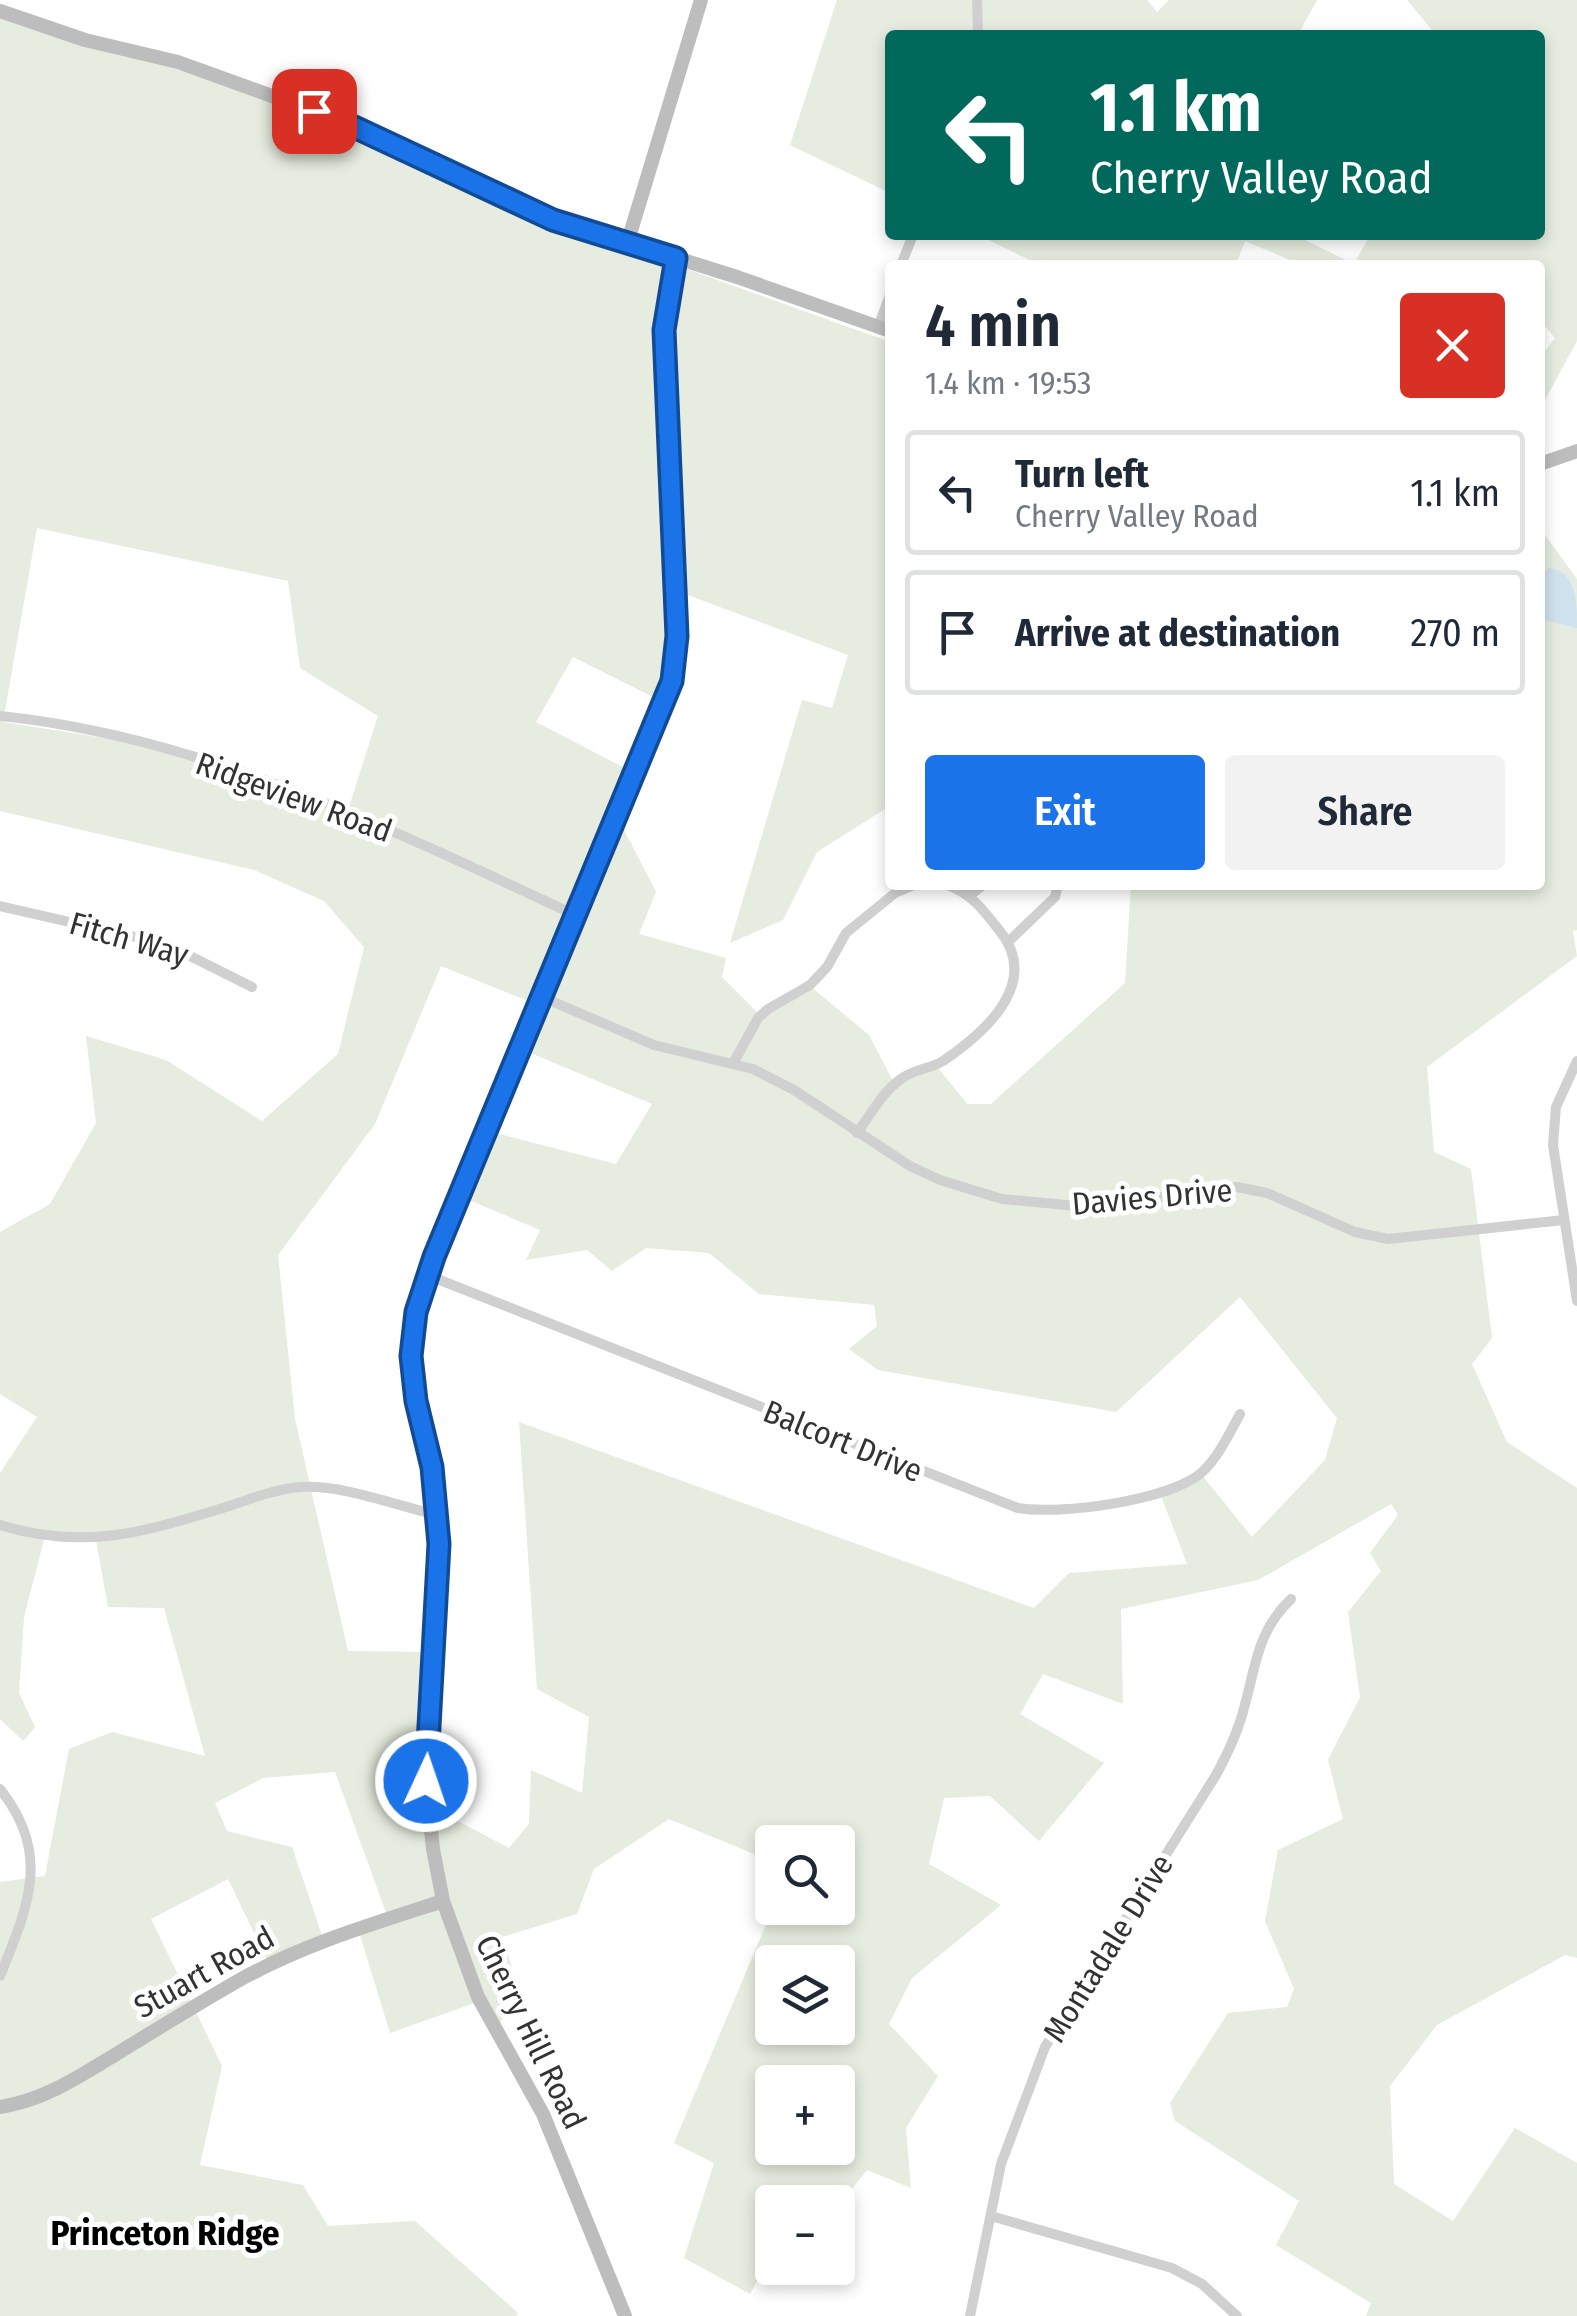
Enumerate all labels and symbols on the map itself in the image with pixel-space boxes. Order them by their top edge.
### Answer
pin [272,69,357,154]
street label: Ridgeview Road [191,744,397,850]
street label: Fitch Way [65,904,193,974]
street label: Davies Drive [1070,1171,1234,1223]
street label: Balcort Drive [758,1392,928,1490]
position arrow [374,1729,478,1833]
street label: Montadale Drive [1035,1847,1181,2049]
street label: Stuart Road [127,1918,281,2026]
street label: Cherry Hill Road [468,1929,594,2135]
district label: Princeton Ridge [50,2212,280,2254]

